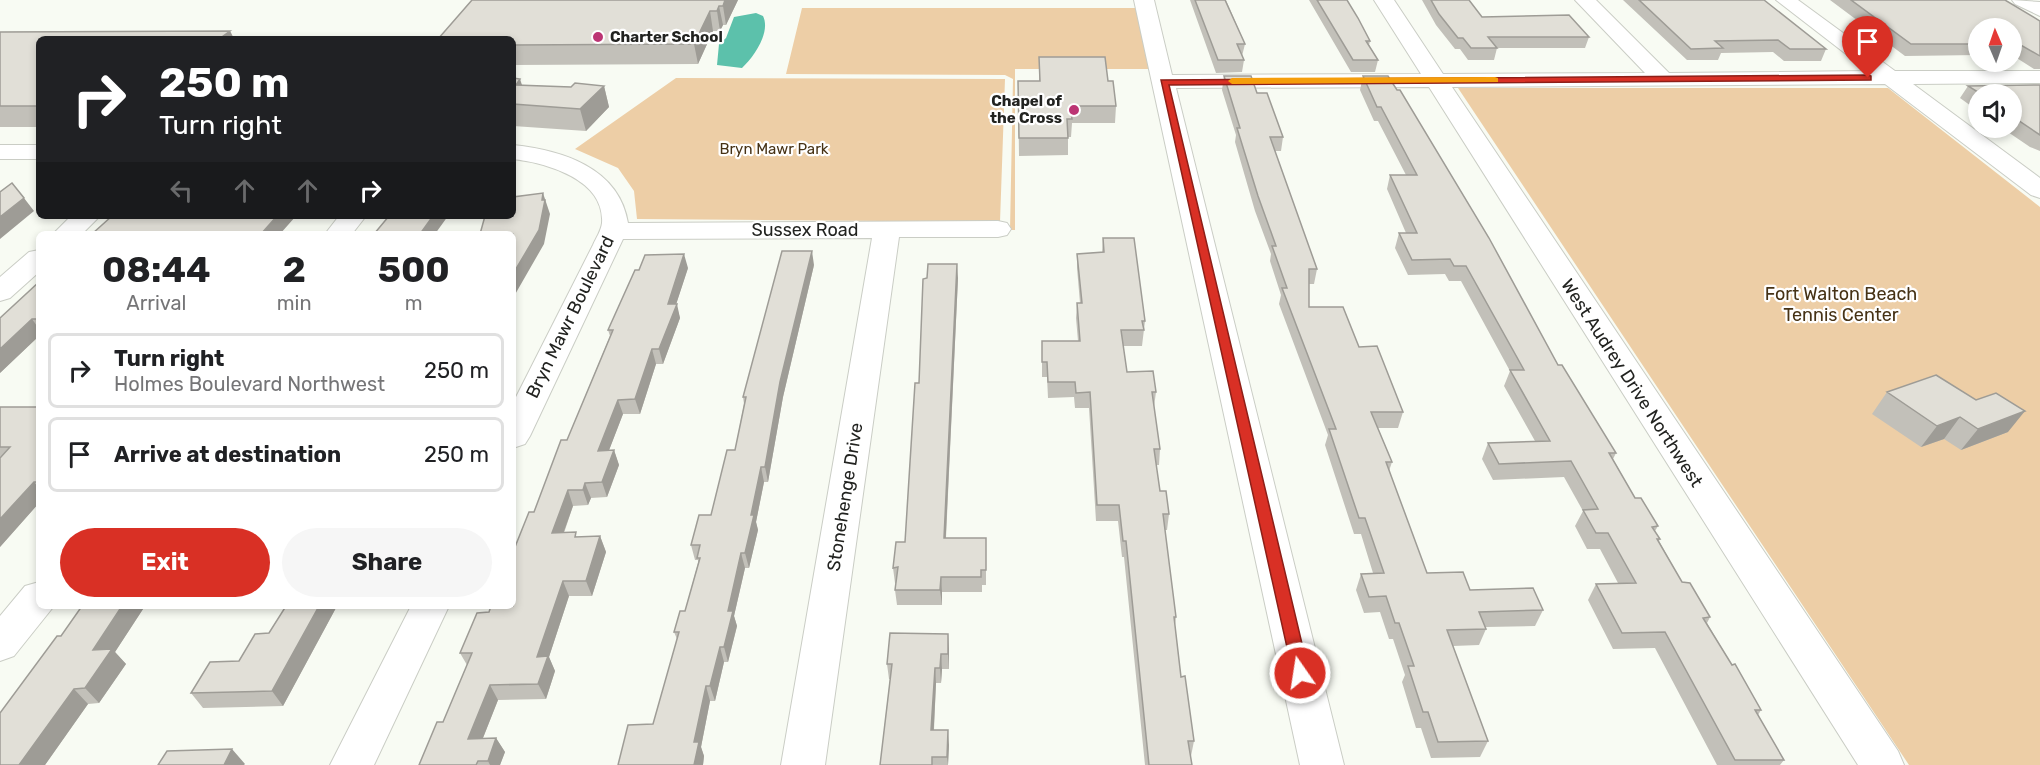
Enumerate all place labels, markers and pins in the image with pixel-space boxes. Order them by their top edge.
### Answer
pin [1842,16,1893,78]
place label: Charter School [610,28,723,46]
marker: Charter School [591,30,605,44]
place label: Chapel of the Cross [990,92,1062,127]
marker: Chapel of the Cross [1067,103,1081,117]

